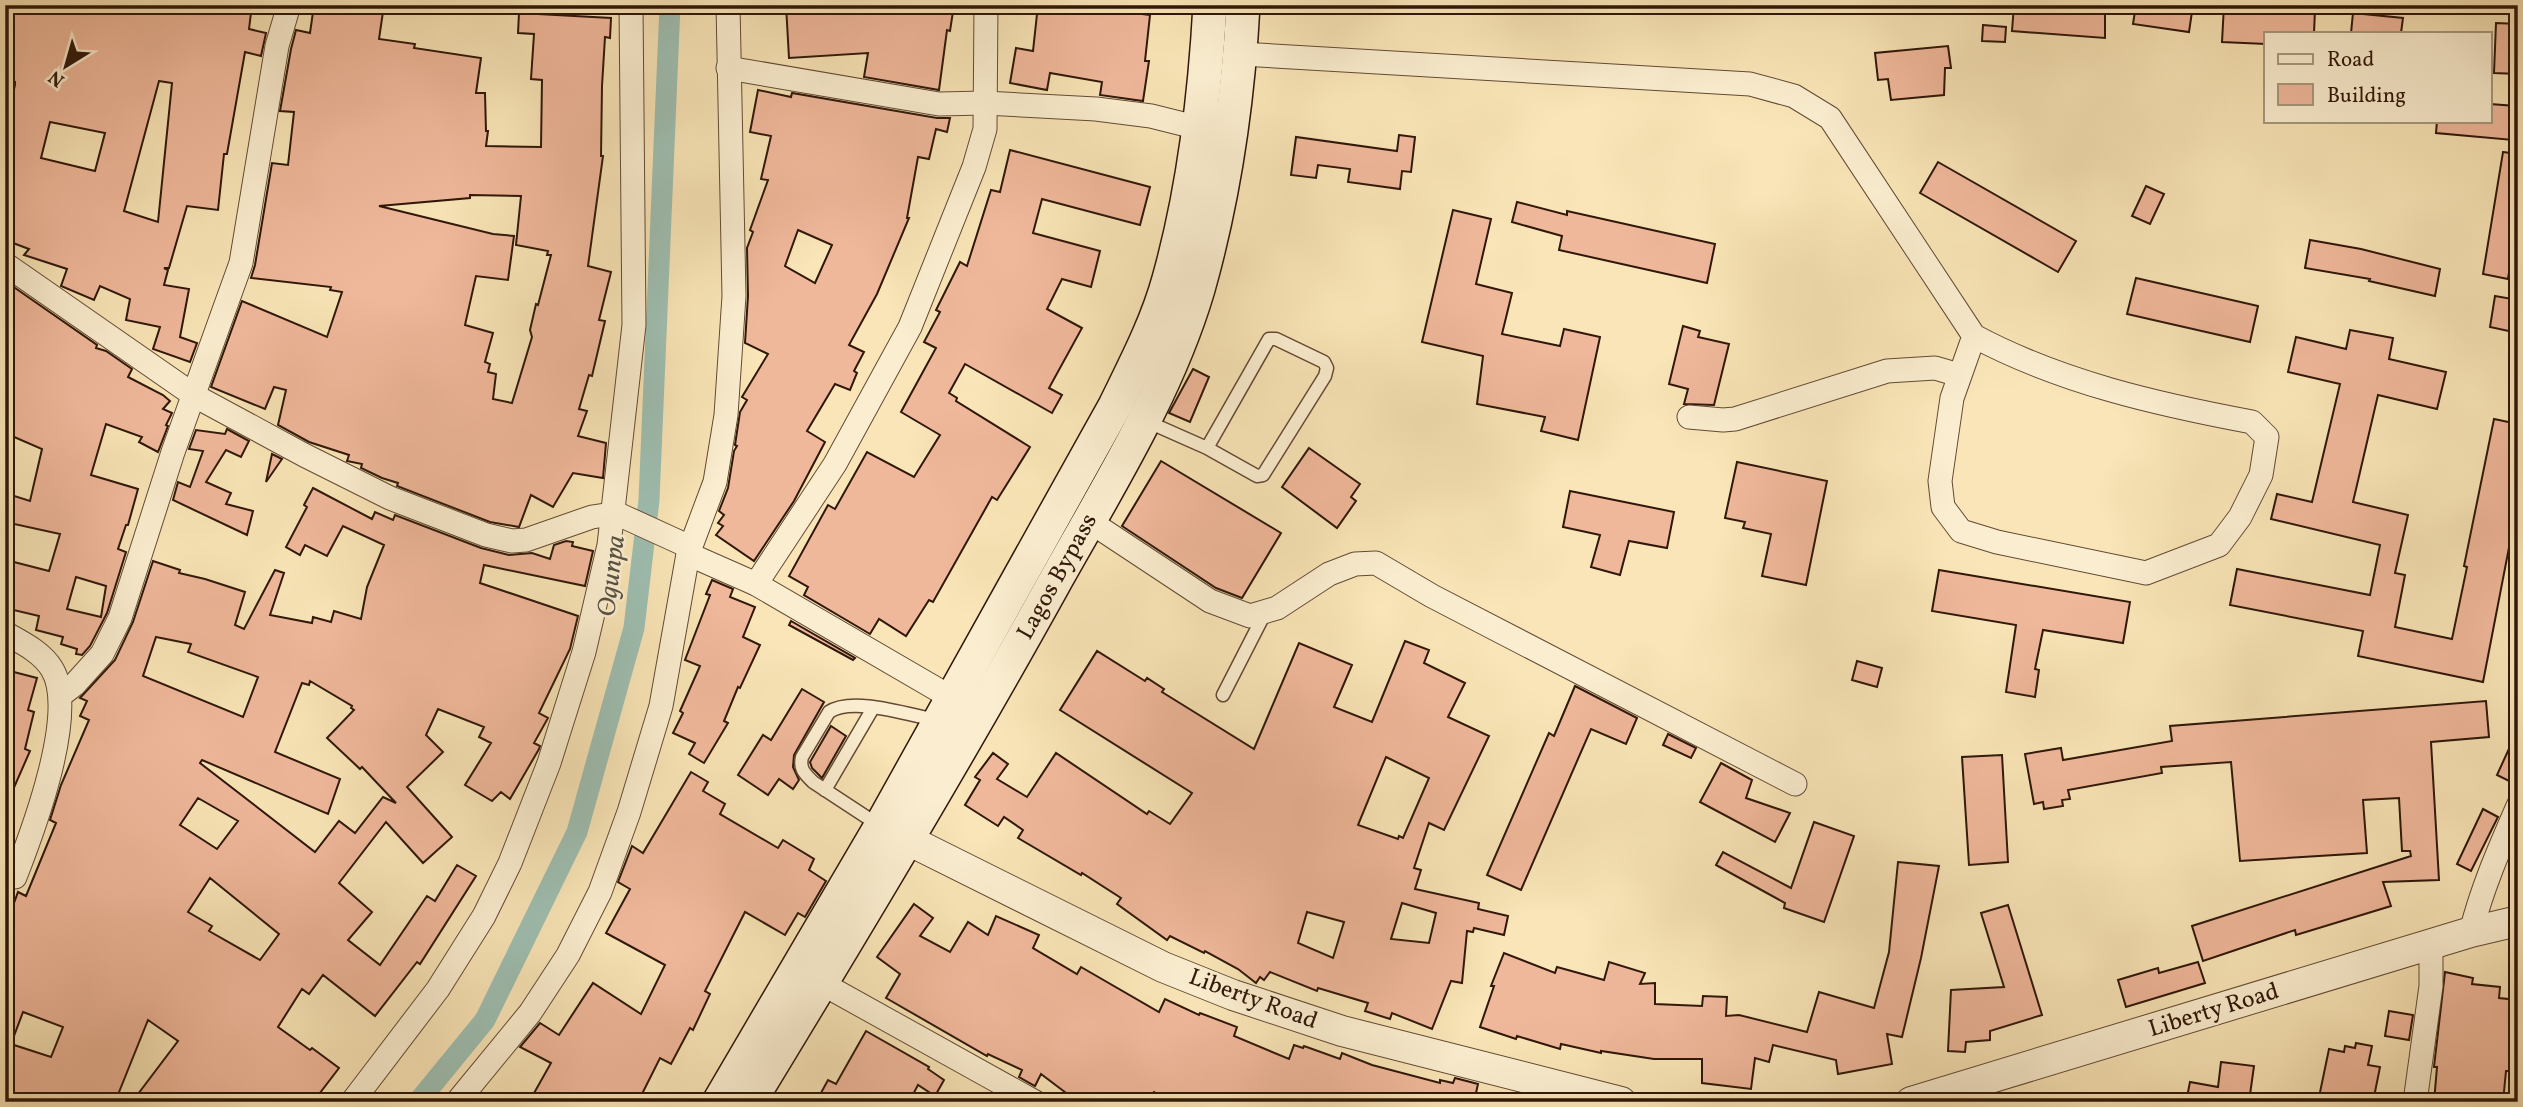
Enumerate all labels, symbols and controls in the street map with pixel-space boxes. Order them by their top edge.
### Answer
north arrow [32,32,102,102]
legend [2264,32,2492,122]
text: Road [2327,46,2374,75]
text: N [43,63,70,93]
text: Building [2327,82,2406,111]
street label: Lagos Bypass [1009,508,1107,646]
water label: Ogunpa [589,533,635,619]
street label: Liberty Road [1184,961,1322,1039]
street label: Liberty Road [2145,975,2283,1047]

